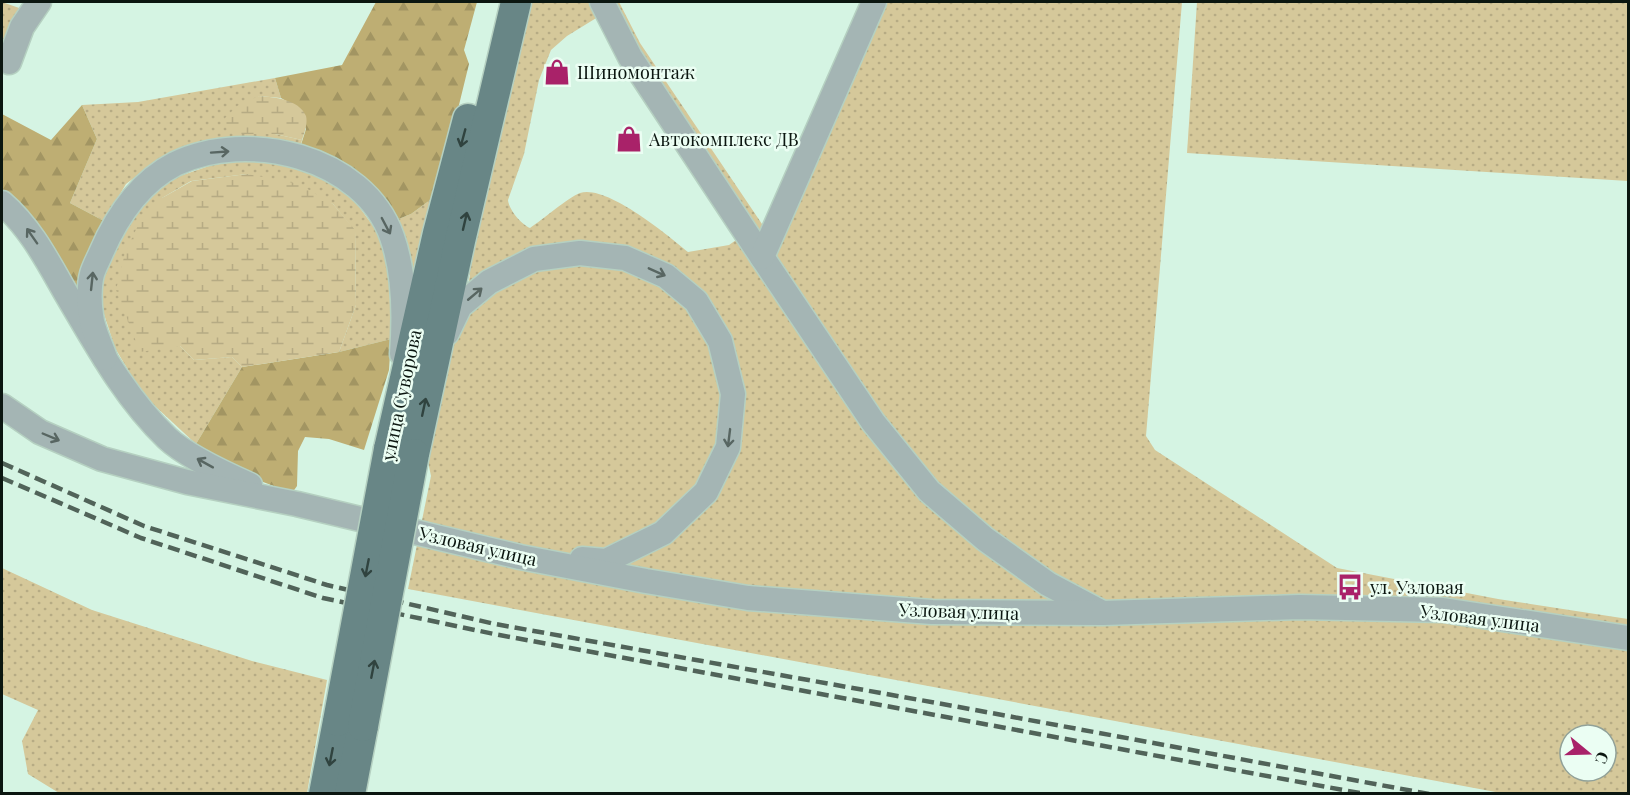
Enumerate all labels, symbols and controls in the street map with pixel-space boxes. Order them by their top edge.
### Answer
shop icon: Шиномонтаж [542,57,572,87]
place label: Шиномонтаж [577,60,695,84]
shop icon: Автокомплекс ДВ [614,124,644,154]
place label: Автокомплекс ДВ [648,127,799,151]
one-way arrow [457,128,468,147]
one-way arrow [209,146,229,157]
one-way arrow [459,211,471,230]
one-way arrow [381,216,392,234]
one-way arrow [26,229,38,245]
one-way arrow [647,267,665,278]
one-way arrow [87,272,98,292]
one-way arrow [467,287,483,300]
street label: улица Суворова [375,327,427,464]
one-way arrow [419,398,430,417]
one-way arrow [723,428,734,448]
one-way arrow [42,432,60,443]
one-way arrow [197,457,215,468]
street label: Узловая улица [416,521,539,571]
one-way arrow [361,558,372,578]
bus stop icon: ул. Узловая [1335,572,1365,602]
place label: ул. Узловая [1369,575,1464,599]
street label: Узловая улица [897,597,1020,625]
street label: Узловая улица [1418,599,1541,637]
one-way arrow [368,659,379,679]
north arrow [1558,723,1618,783]
one-way arrow [325,747,336,767]
text: С [1591,749,1614,767]

